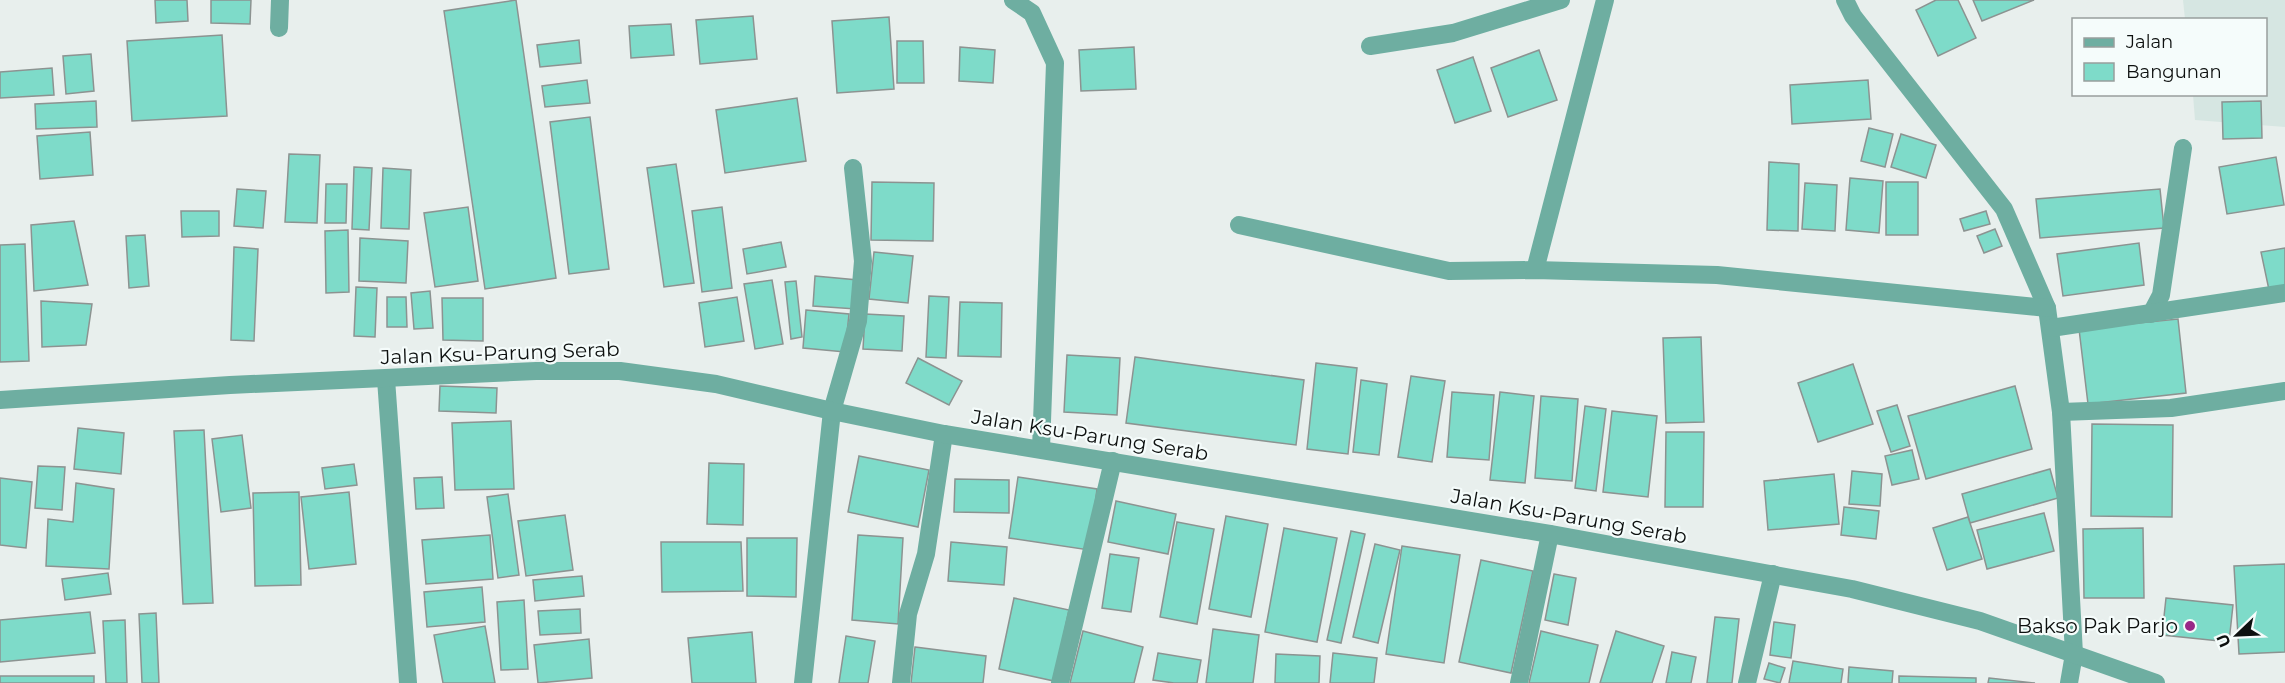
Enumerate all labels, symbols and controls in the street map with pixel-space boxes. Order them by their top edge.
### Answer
legend [2072,18,2267,96]
text: Jalan [2125,31,2173,53]
text: Bangunan [2126,61,2222,83]
street label: Jalan Ksu-Parung Serab [379,337,620,369]
street label: Jalan Ksu-Parung Serab [969,404,1210,466]
street label: Jalan Ksu-Parung Serab [1448,483,1689,549]
north arrow [2207,605,2267,665]
place label: Bakso Pak Parjo [2017,614,2178,638]
marker: Bakso Pak Parjo [2183,619,2197,633]
text: U [2212,631,2235,650]

